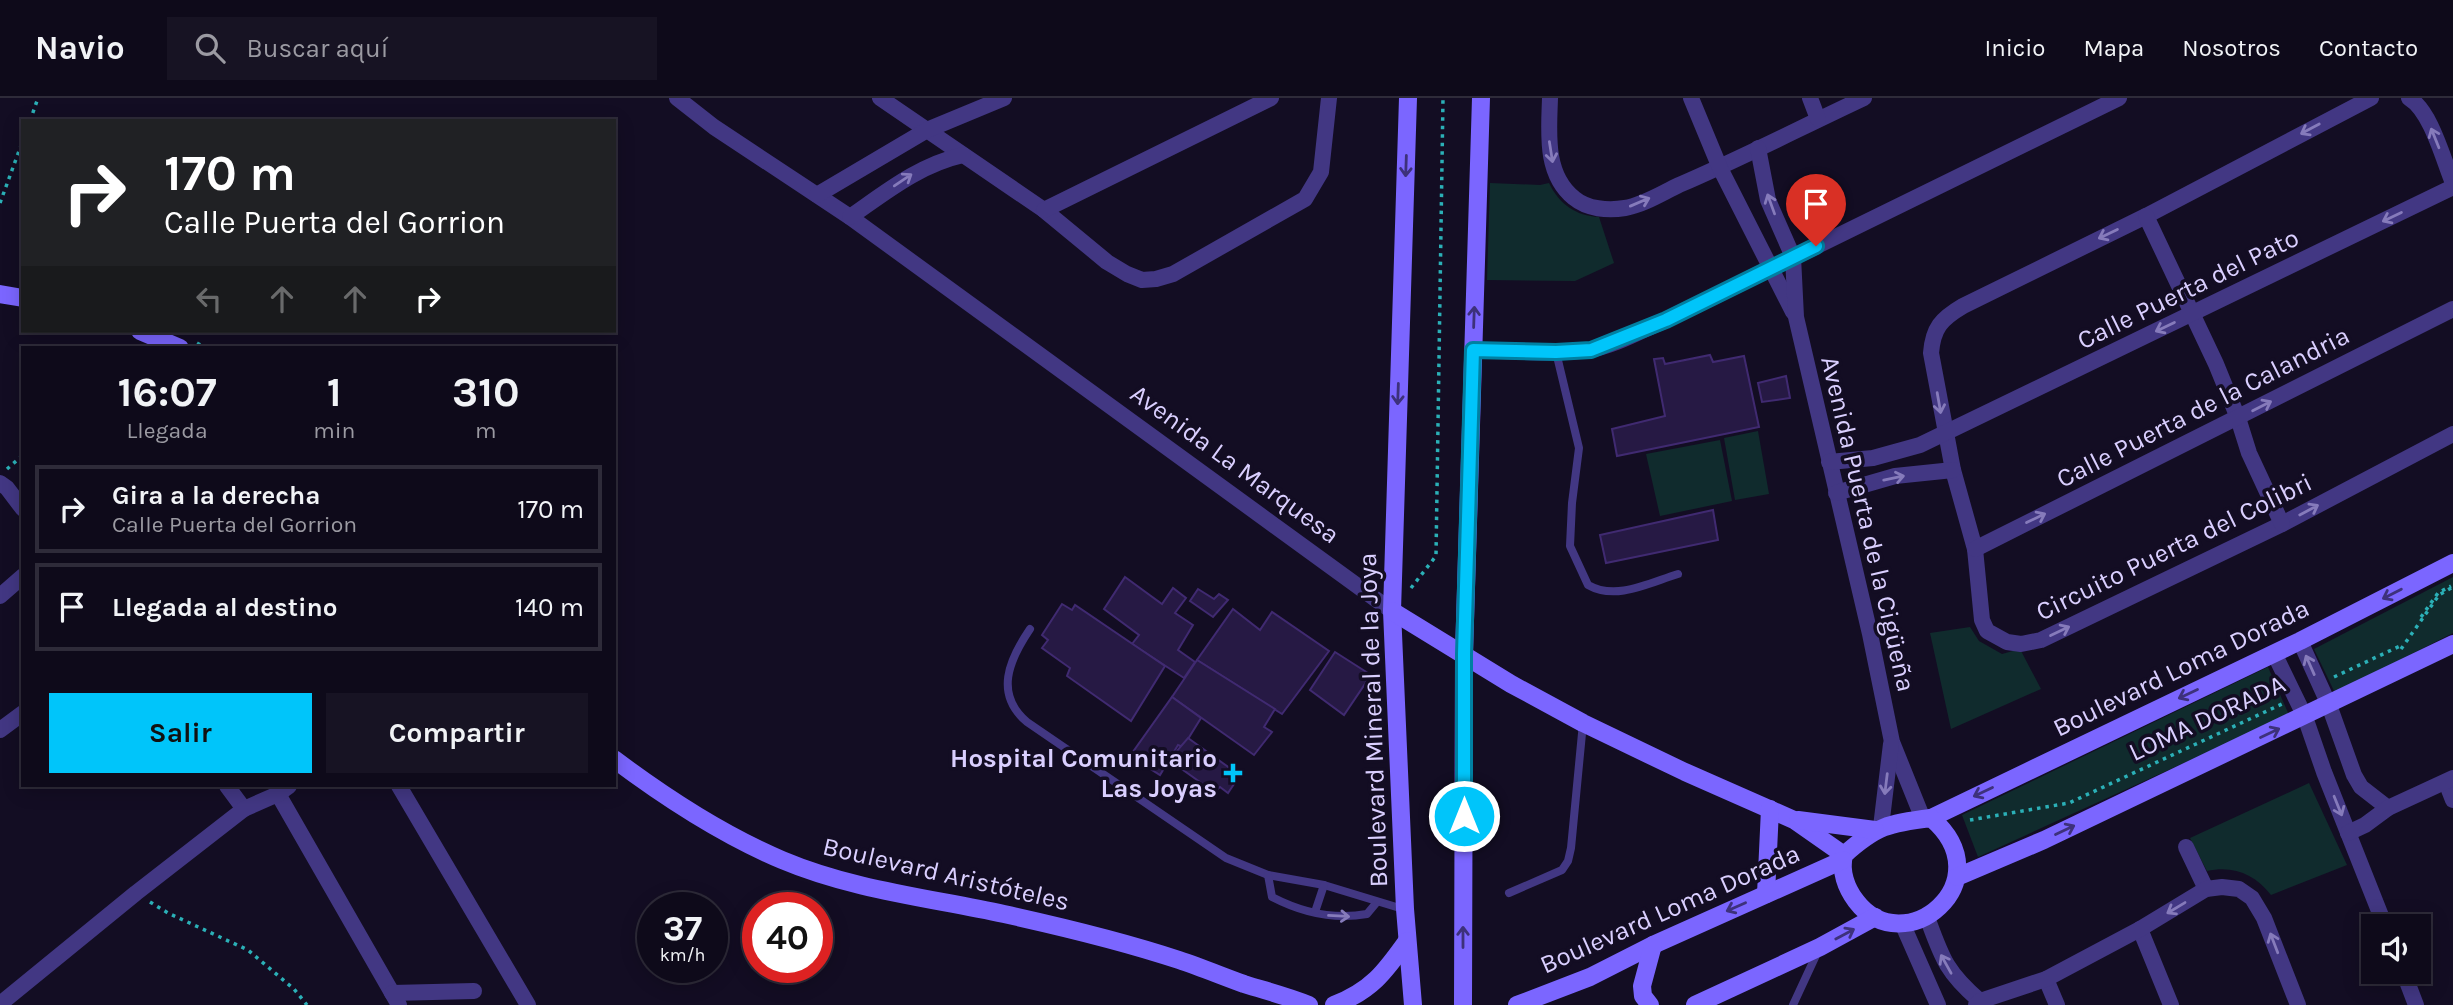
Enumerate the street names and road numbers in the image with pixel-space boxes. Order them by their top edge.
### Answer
street label: Calle Puerta del Pato [2072,222,2304,356]
street label: Calle Puerta de la Calandria [2051,320,2355,494]
street label: Avenida Puerta de la Cigüeña [1814,353,1922,695]
street label: Avenida La Marquesa [1124,378,1346,550]
street label: Circuito Puerta del Colibri [2031,467,2317,627]
street label: Boulevard Mineral de la Joya [1352,552,1394,888]
street label: Boulevard Loma Dorada [2048,592,2314,744]
street label: LOMA DORADA [2124,668,2290,768]
street label: Boulevard Aristóteles [820,831,1072,917]
street label: Boulevard Loma Dorada [1535,838,1805,980]

